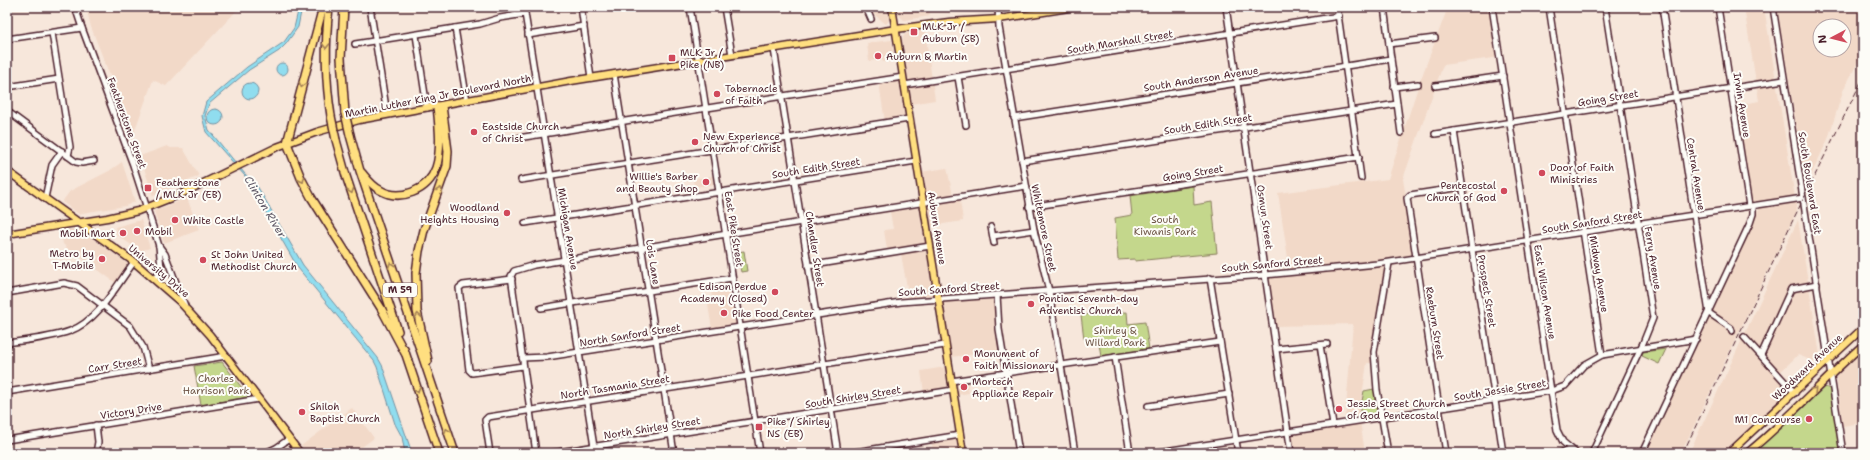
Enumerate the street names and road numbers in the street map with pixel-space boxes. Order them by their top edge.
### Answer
street label: South Marshall Street [1066,27,1174,57]
street label: South Anderson Avenue [1143,63,1260,94]
street label: Irwin Avenue [1730,71,1754,139]
street label: Martin Luther King Jr Boulevard North [344,72,532,120]
street label: Featherstone Street [104,76,150,170]
street label: Going Street [1577,87,1639,109]
street label: South Edith Street [1163,111,1253,137]
street label: South Boulevard East [1795,131,1825,235]
street label: Central Avenue [1684,137,1708,212]
street label: South Edith Street [771,155,861,181]
street label: Going Street [1162,162,1224,184]
street label: Whittemore Street [1028,183,1060,273]
street label: Osmun Street [1254,184,1276,250]
street label: Michigan Avenue [555,187,581,271]
street label: East Pike Street [722,190,746,268]
street label: Auburn Avenue [925,191,949,266]
street label: South Sanford Street [1541,208,1643,236]
street label: Chandler Street [803,210,827,288]
street label: Ferry Avenue [1642,225,1664,291]
street label: Midway Avenue [1587,235,1612,314]
street label: Lois Lane [643,238,663,286]
street label: University Drive [126,242,192,301]
street label: East Wilson Avenue [1531,244,1559,341]
street label: South Sanford Street [1221,253,1323,275]
street label: Prospect Street [1475,254,1499,328]
street label: South Sanford Street [898,279,1000,299]
road number: M 59 [383,283,417,297]
street label: Raeburn Street [1423,286,1447,360]
street label: North Sanford Street [579,321,681,349]
street label: Woodward Avenue [1769,331,1845,403]
street label: Carr Street [87,354,143,376]
street label: North Tasmania Street [560,372,670,402]
street label: South Jessie Street [1453,376,1547,404]
street label: South Shirley Street [804,383,902,411]
street label: Victory Drive [99,400,163,422]
street label: North Shirley Street [603,414,701,442]

